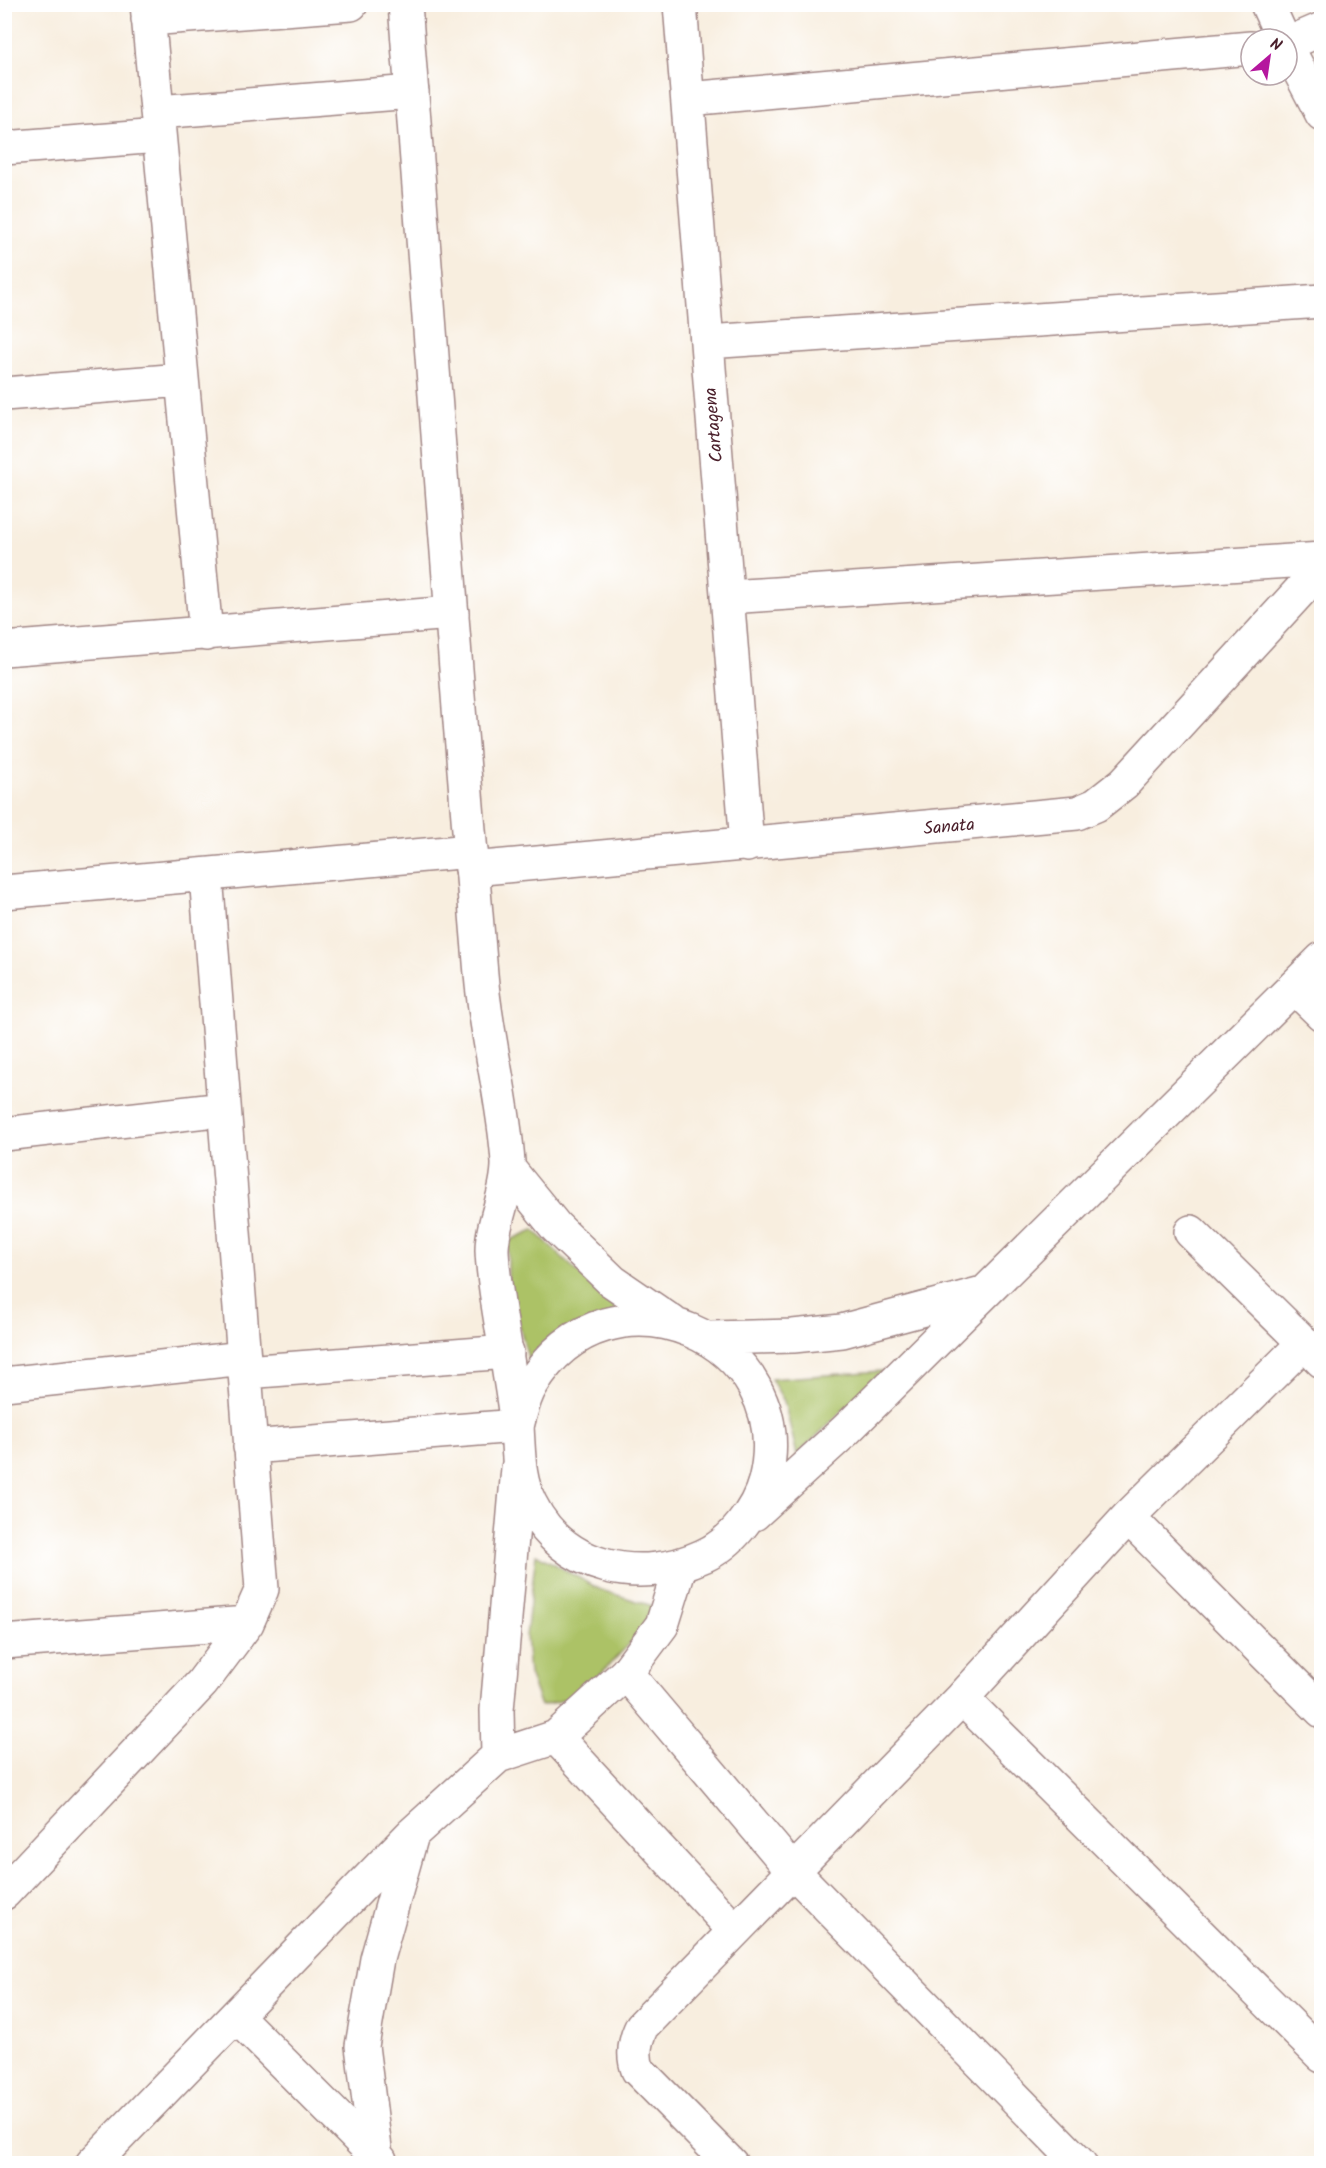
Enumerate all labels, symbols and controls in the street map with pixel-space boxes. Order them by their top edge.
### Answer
north arrow [1239,27,1299,87]
text: N [1265,32,1286,59]
street label: Cartagena [697,386,732,464]
street label: Sanata [922,811,976,844]

